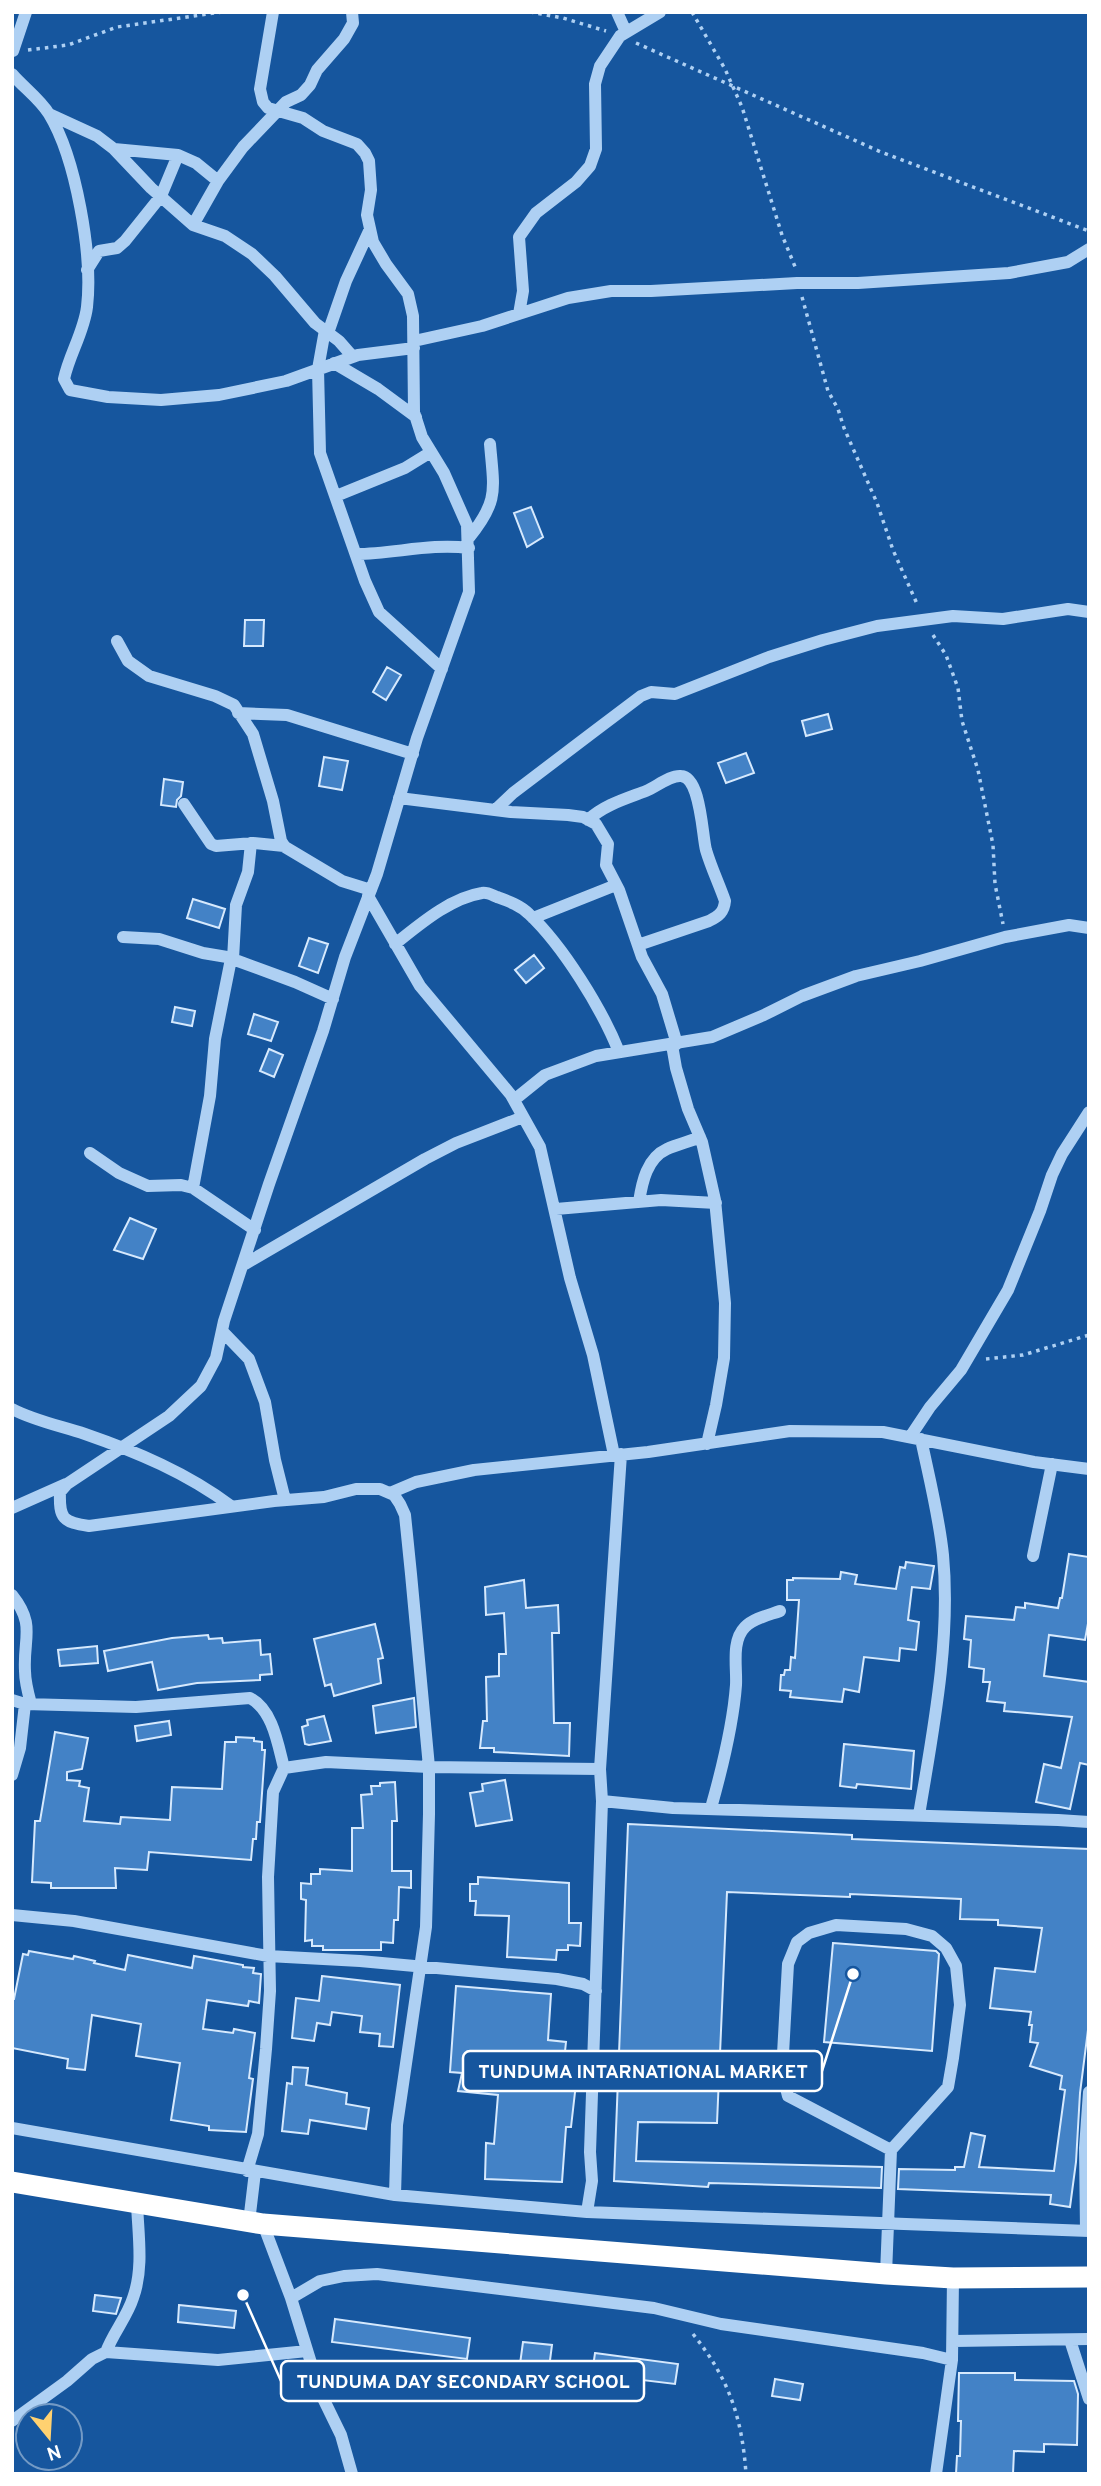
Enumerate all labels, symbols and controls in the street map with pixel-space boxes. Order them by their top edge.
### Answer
callout: TUNDUMA INTARNATIONAL MARKET [463,2051,822,2091]
text: TUNDUMA INTARNATIONAL MARKET [478,2061,808,2085]
callout: TUNDUMA DAY SECONDARY SCHOOL [281,2361,644,2401]
text: TUNDUMA DAY SECONDARY SCHOOL [296,2371,630,2395]
north arrow [14,2402,84,2472]
text: N [43,2438,64,2465]

